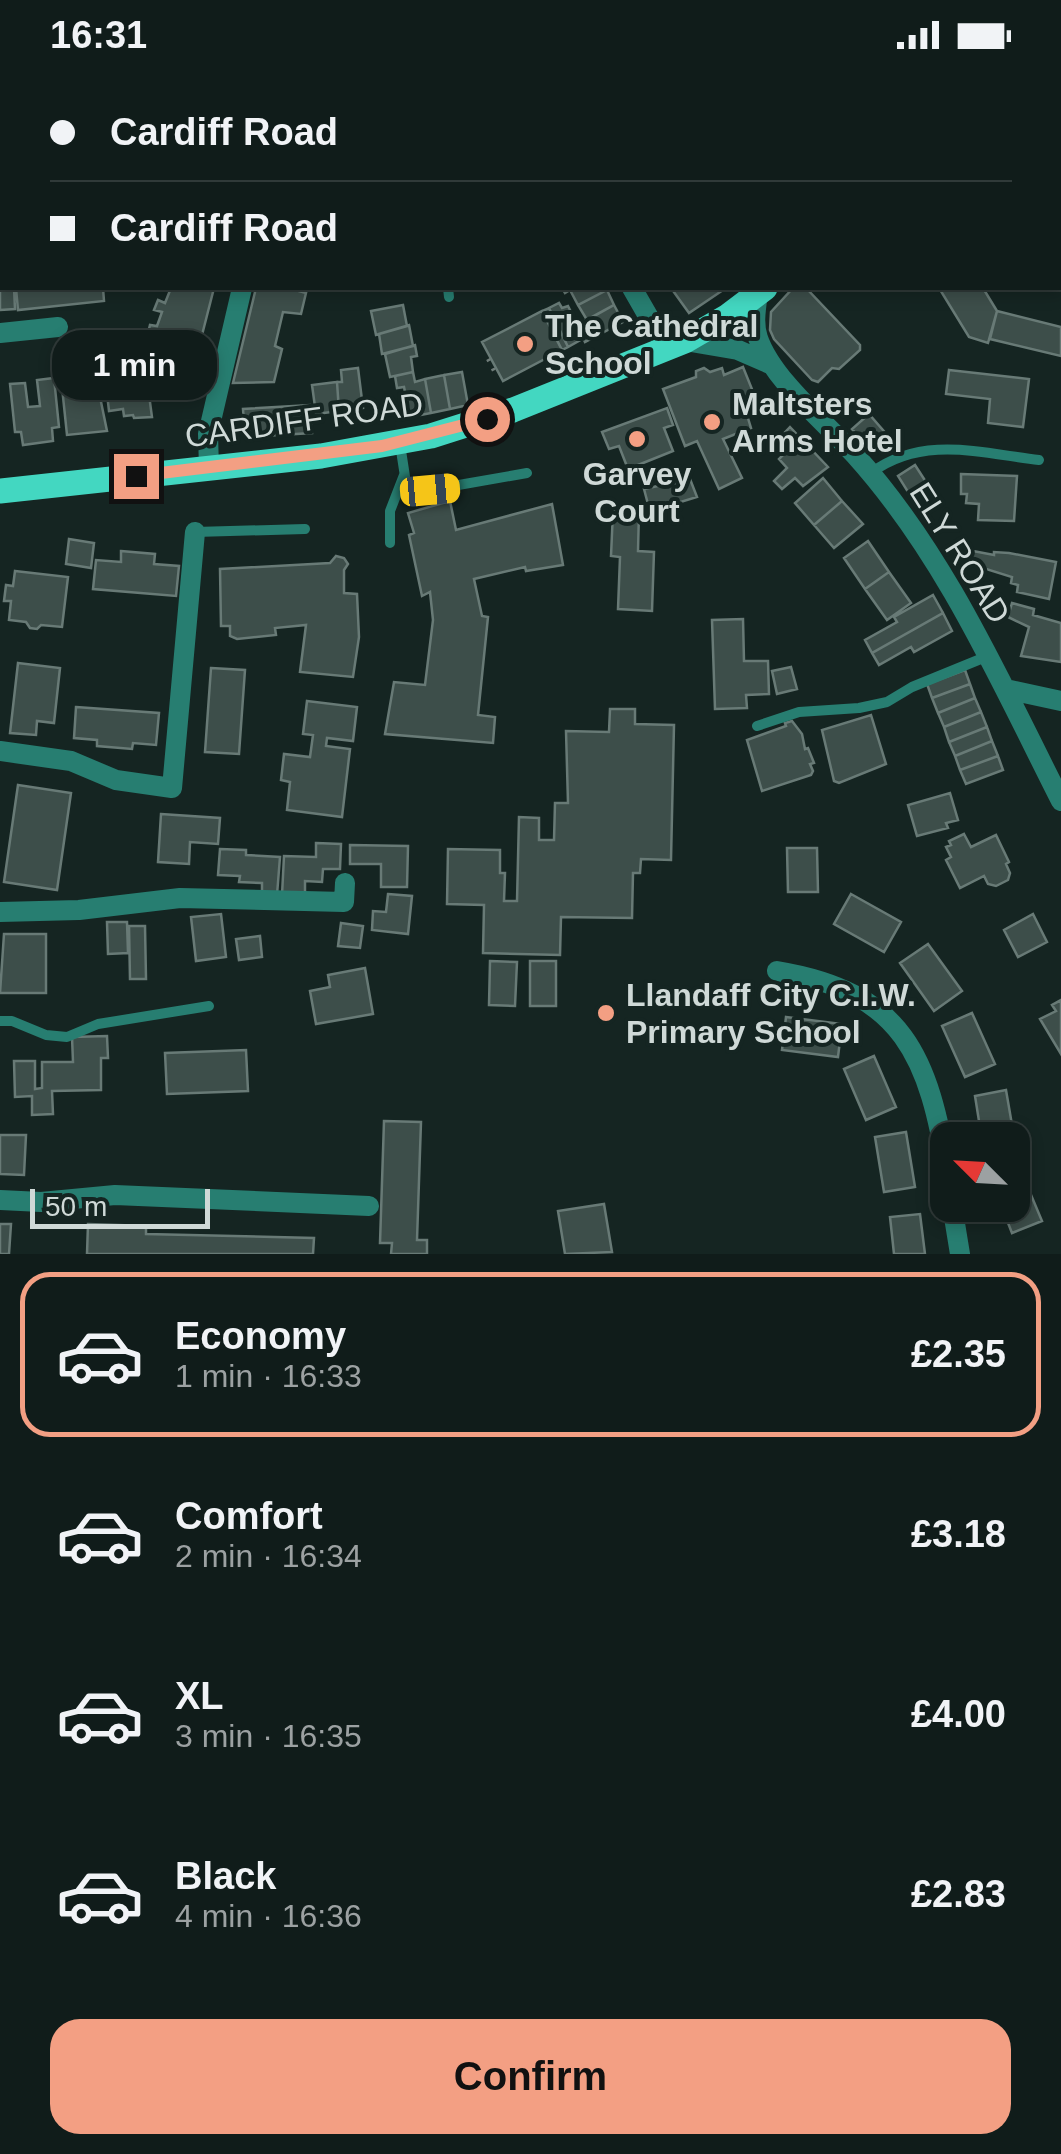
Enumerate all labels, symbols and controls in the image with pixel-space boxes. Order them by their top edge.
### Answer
text: 16:31 [50,14,147,56]
text: Cardiff Road [110,111,338,153]
text: Cardiff Road [110,207,338,249]
place label: The Cathedral School [545,308,758,381]
callout: 1 min [54,331,218,401]
marker: The Cathedral School [514,333,536,355]
text: 1 min [93,347,176,383]
street label: CARDIFF ROAD [183,385,425,455]
place label: Maltsters Arms Hotel [732,386,903,459]
route start [465,397,510,442]
marker: Maltsters Arms Hotel [701,411,723,433]
marker: Garvey Court [626,428,648,450]
route end [114,454,159,499]
place label: Garvey Court [583,456,691,529]
car [399,472,461,508]
street label: ELY ROAD [903,476,1017,630]
place label: Llandaff City C.I.W. Primary School [626,977,916,1050]
marker: Llandaff City C.I.W. Primary School [595,1002,617,1024]
north arrow [930,1122,1030,1222]
map controls [930,1122,1030,1222]
scale bar [30,1184,210,1228]
text: 50 m [45,1191,107,1222]
icon: car [55,1310,145,1400]
text: Economy [175,1315,346,1357]
text: £2.35 [911,1333,1006,1375]
text: 1 min · 16:33 [175,1358,362,1394]
icon: car [55,1490,145,1580]
text: Comfort [175,1495,323,1537]
text: £3.18 [911,1513,1006,1555]
text: 2 min · 16:34 [175,1538,362,1574]
icon: car [55,1670,145,1760]
text: XL [175,1675,224,1717]
text: £4.00 [911,1693,1006,1735]
text: 3 min · 16:35 [175,1718,362,1754]
icon: car [55,1850,145,1940]
text: Black [175,1855,276,1897]
text: £2.83 [911,1873,1006,1915]
text: 4 min · 16:36 [175,1898,362,1934]
button: Confirm [50,2019,1011,2134]

